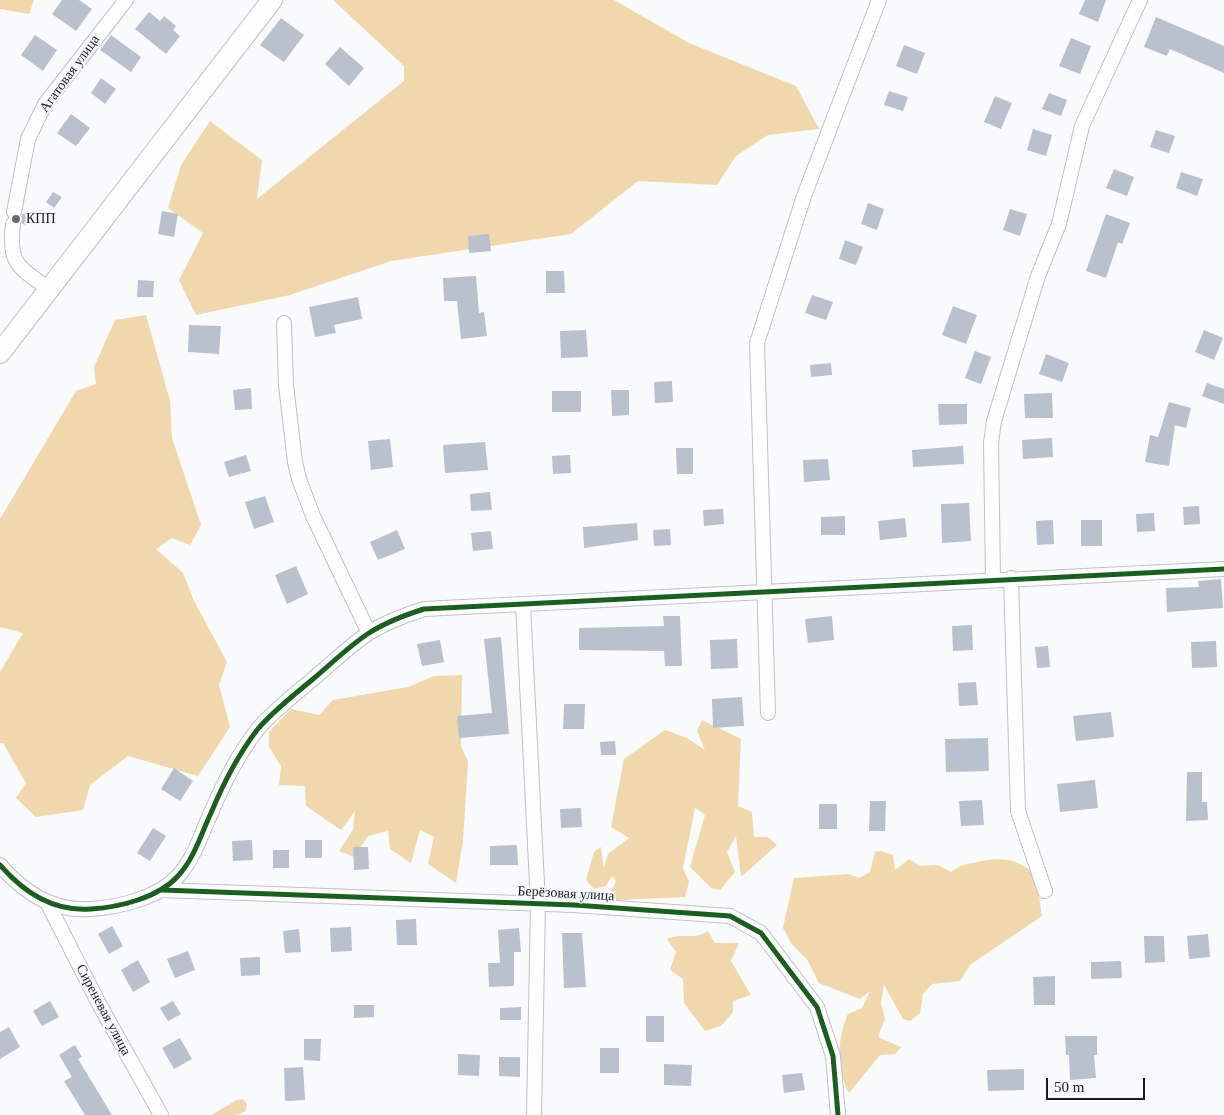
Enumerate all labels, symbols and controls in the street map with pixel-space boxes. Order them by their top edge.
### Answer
street label: Агатовая улица [36,32,104,116]
place label: КПП [26,211,56,227]
marker: КПП [10,213,22,225]
street label: Берёзовая улица [517,883,615,905]
street label: Сиреневая улица [72,962,134,1058]
scale bar [1049,1068,1148,1100]
text: 50 m [1054,1079,1084,1095]

